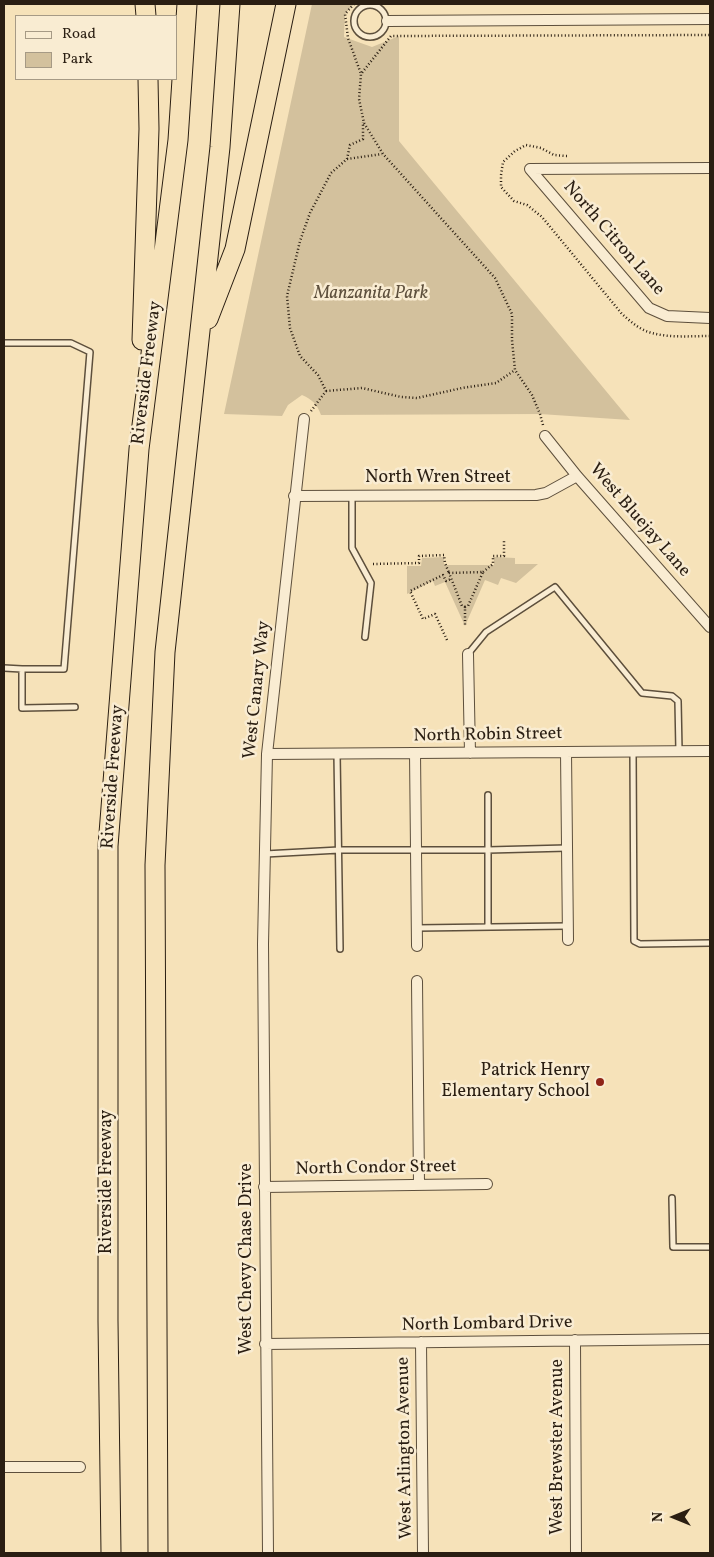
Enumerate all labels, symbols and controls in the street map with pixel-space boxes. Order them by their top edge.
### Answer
legend [15,15,178,80]
text: Road [62,24,96,45]
text: Park [62,49,93,70]
street label: North Citron Lane [557,177,669,301]
park label: Manzanita Park [314,284,428,306]
street label: Riverside Freeway [128,300,168,446]
street label: West Bluejay Lane [584,460,694,582]
street label: North Wren Street [365,468,511,490]
street label: West Canary Way [240,620,276,760]
street label: Riverside Freeway [98,704,130,850]
street label: North Robin Street [413,724,563,748]
place label: Patrick Henry Elementary School [441,1061,590,1104]
marker: Patrick Henry Elementary School [594,1076,606,1088]
street label: Riverside Freeway [97,1110,119,1254]
street label: North Condor Street [295,1157,457,1181]
street label: West Chevy Chase Drive [237,1163,259,1355]
street label: North Lombard Drive [401,1313,573,1337]
street label: West Arlington Avenue [394,1356,418,1540]
street label: West Brewster Avenue [548,1359,570,1535]
north arrow [649,1492,699,1542]
text: N [649,1512,668,1522]

